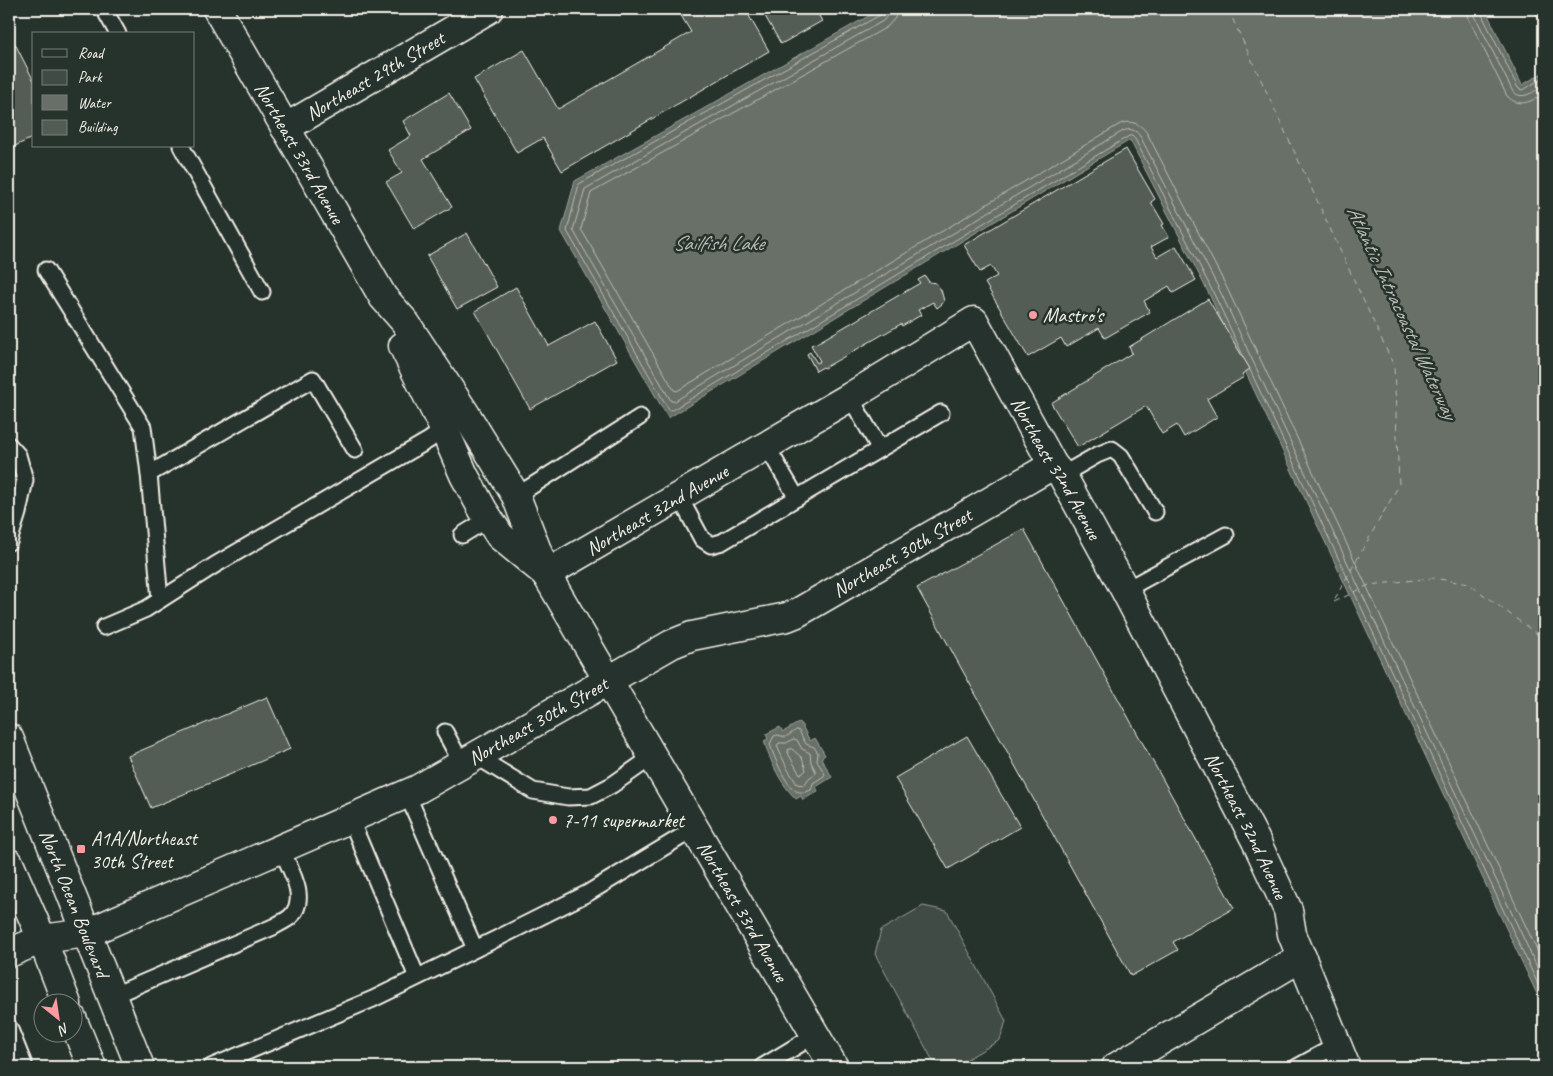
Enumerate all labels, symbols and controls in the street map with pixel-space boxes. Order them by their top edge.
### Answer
street label: Northeast 29th Street [301,25,451,126]
legend [32,32,195,148]
text: Road [78,44,105,63]
text: Park [78,68,103,87]
street label: Northeast 33rd Avenue [249,78,351,229]
text: Water [78,94,112,113]
text: Building [78,118,118,137]
water label: Atlantic Intracoastal Waterway [1341,201,1464,426]
water label: Sailfish Lake [673,230,767,256]
place label: Mastro's [1043,303,1105,328]
marker: Mastro's [1027,309,1039,321]
street label: Northeast 32nd Avenue [1005,393,1108,545]
street label: Northeast 32nd Avenue [581,458,734,561]
street label: Northeast 30th Street [828,502,978,603]
street label: Northeast 30th Street [464,670,614,771]
street label: Northeast 32nd Avenue [1199,748,1294,904]
place label: 7-11 supermarket [563,808,686,833]
marker: 7-11 supermarket [547,814,559,826]
street label: North Ocean Boulevard [34,826,116,984]
place label: A1A/Northeast 30th Street [91,826,199,874]
street label: Northeast 33rd Avenue [692,836,794,987]
marker: A1A/Northeast 30th Street [75,843,87,855]
north arrow [32,994,82,1044]
text: N [54,1019,72,1040]

